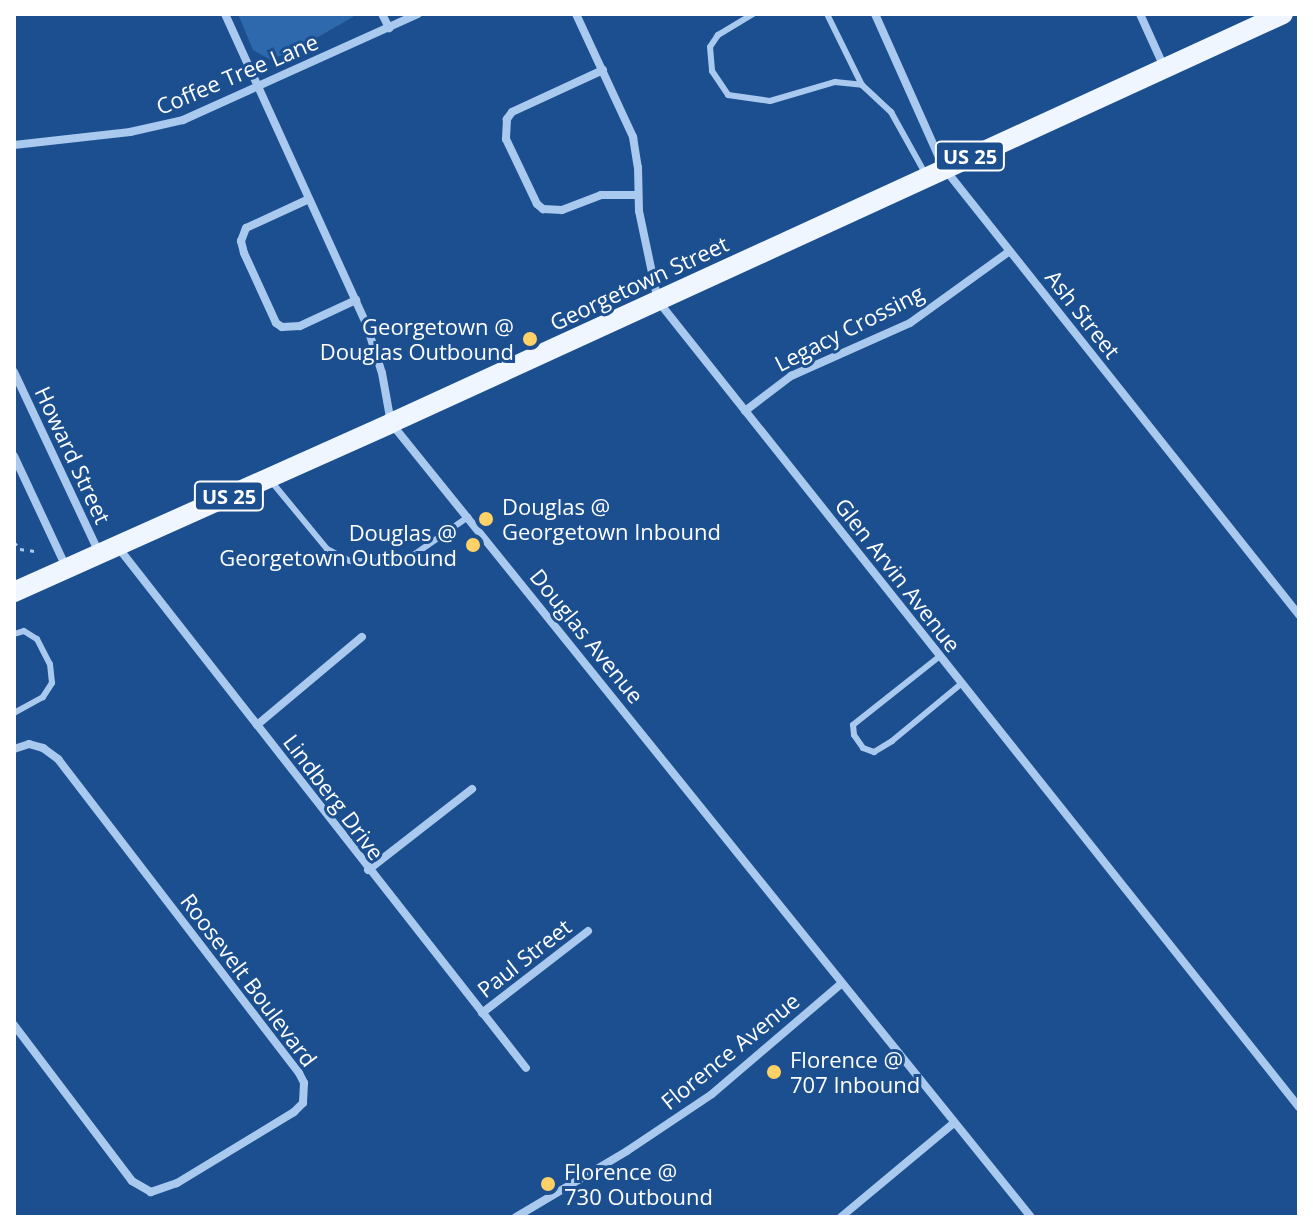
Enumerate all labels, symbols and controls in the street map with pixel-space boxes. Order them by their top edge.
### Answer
street label: Coffee Tree Lane [152,28,322,120]
road number: US 25 [934,140,1006,172]
street label: Georgetown Street [546,230,732,336]
street label: Ash Street [1040,264,1126,364]
street label: Legacy Crossing [770,279,928,377]
place label: Georgetown @ Douglas Outbound [320,313,514,364]
marker: Georgetown @ Douglas Outbound [521,330,539,348]
street label: Howard Street [30,382,116,528]
road number: US 25 [193,480,265,512]
place label: Douglas @ Georgetown Inbound [502,493,721,544]
street label: Glen Arvin Avenue [830,493,966,657]
marker: Douglas @ Georgetown Inbound [477,510,495,528]
place label: Douglas @ Georgetown Outbound [219,519,457,570]
marker: Douglas @ Georgetown Outbound [464,536,482,554]
street label: Douglas Avenue [525,563,649,709]
street label: Lindberg Drive [278,729,390,865]
street label: Roosevelt Boulevard [175,888,323,1072]
street label: Paul Street [472,913,576,1003]
street label: Florence Avenue [656,987,804,1115]
place label: Florence @ 707 Inbound [790,1046,920,1098]
marker: Florence @ 707 Inbound [765,1063,783,1081]
place label: Florence @ 730 Outbound [564,1158,713,1210]
marker: Florence @ 730 Outbound [539,1175,557,1193]

